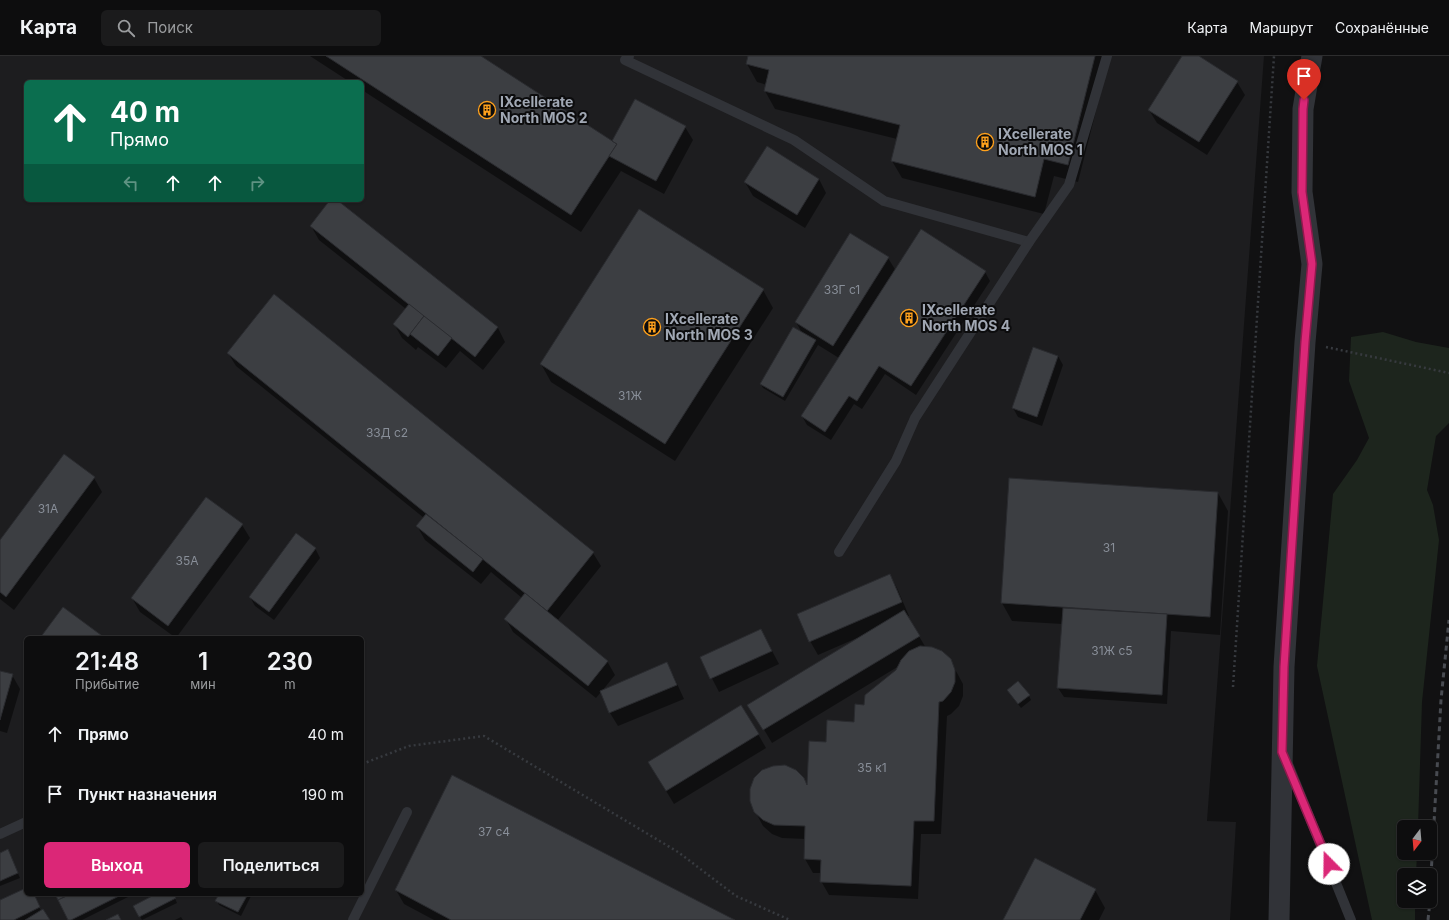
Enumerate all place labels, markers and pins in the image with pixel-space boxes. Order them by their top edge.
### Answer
pin [1287,59,1321,100]
place label: IXcellerate North MOS 2 [500,93,588,126]
building icon: IXcellerate North MOS 2 [477,100,497,120]
place label: IXcellerate North MOS 1 [998,125,1083,158]
building icon: IXcellerate North MOS 1 [975,132,995,152]
place label: IXcellerate North MOS 4 [922,301,1010,334]
building icon: IXcellerate North MOS 4 [899,308,919,328]
place label: IXcellerate North MOS 3 [665,310,753,343]
building icon: IXcellerate North MOS 3 [642,317,662,337]

